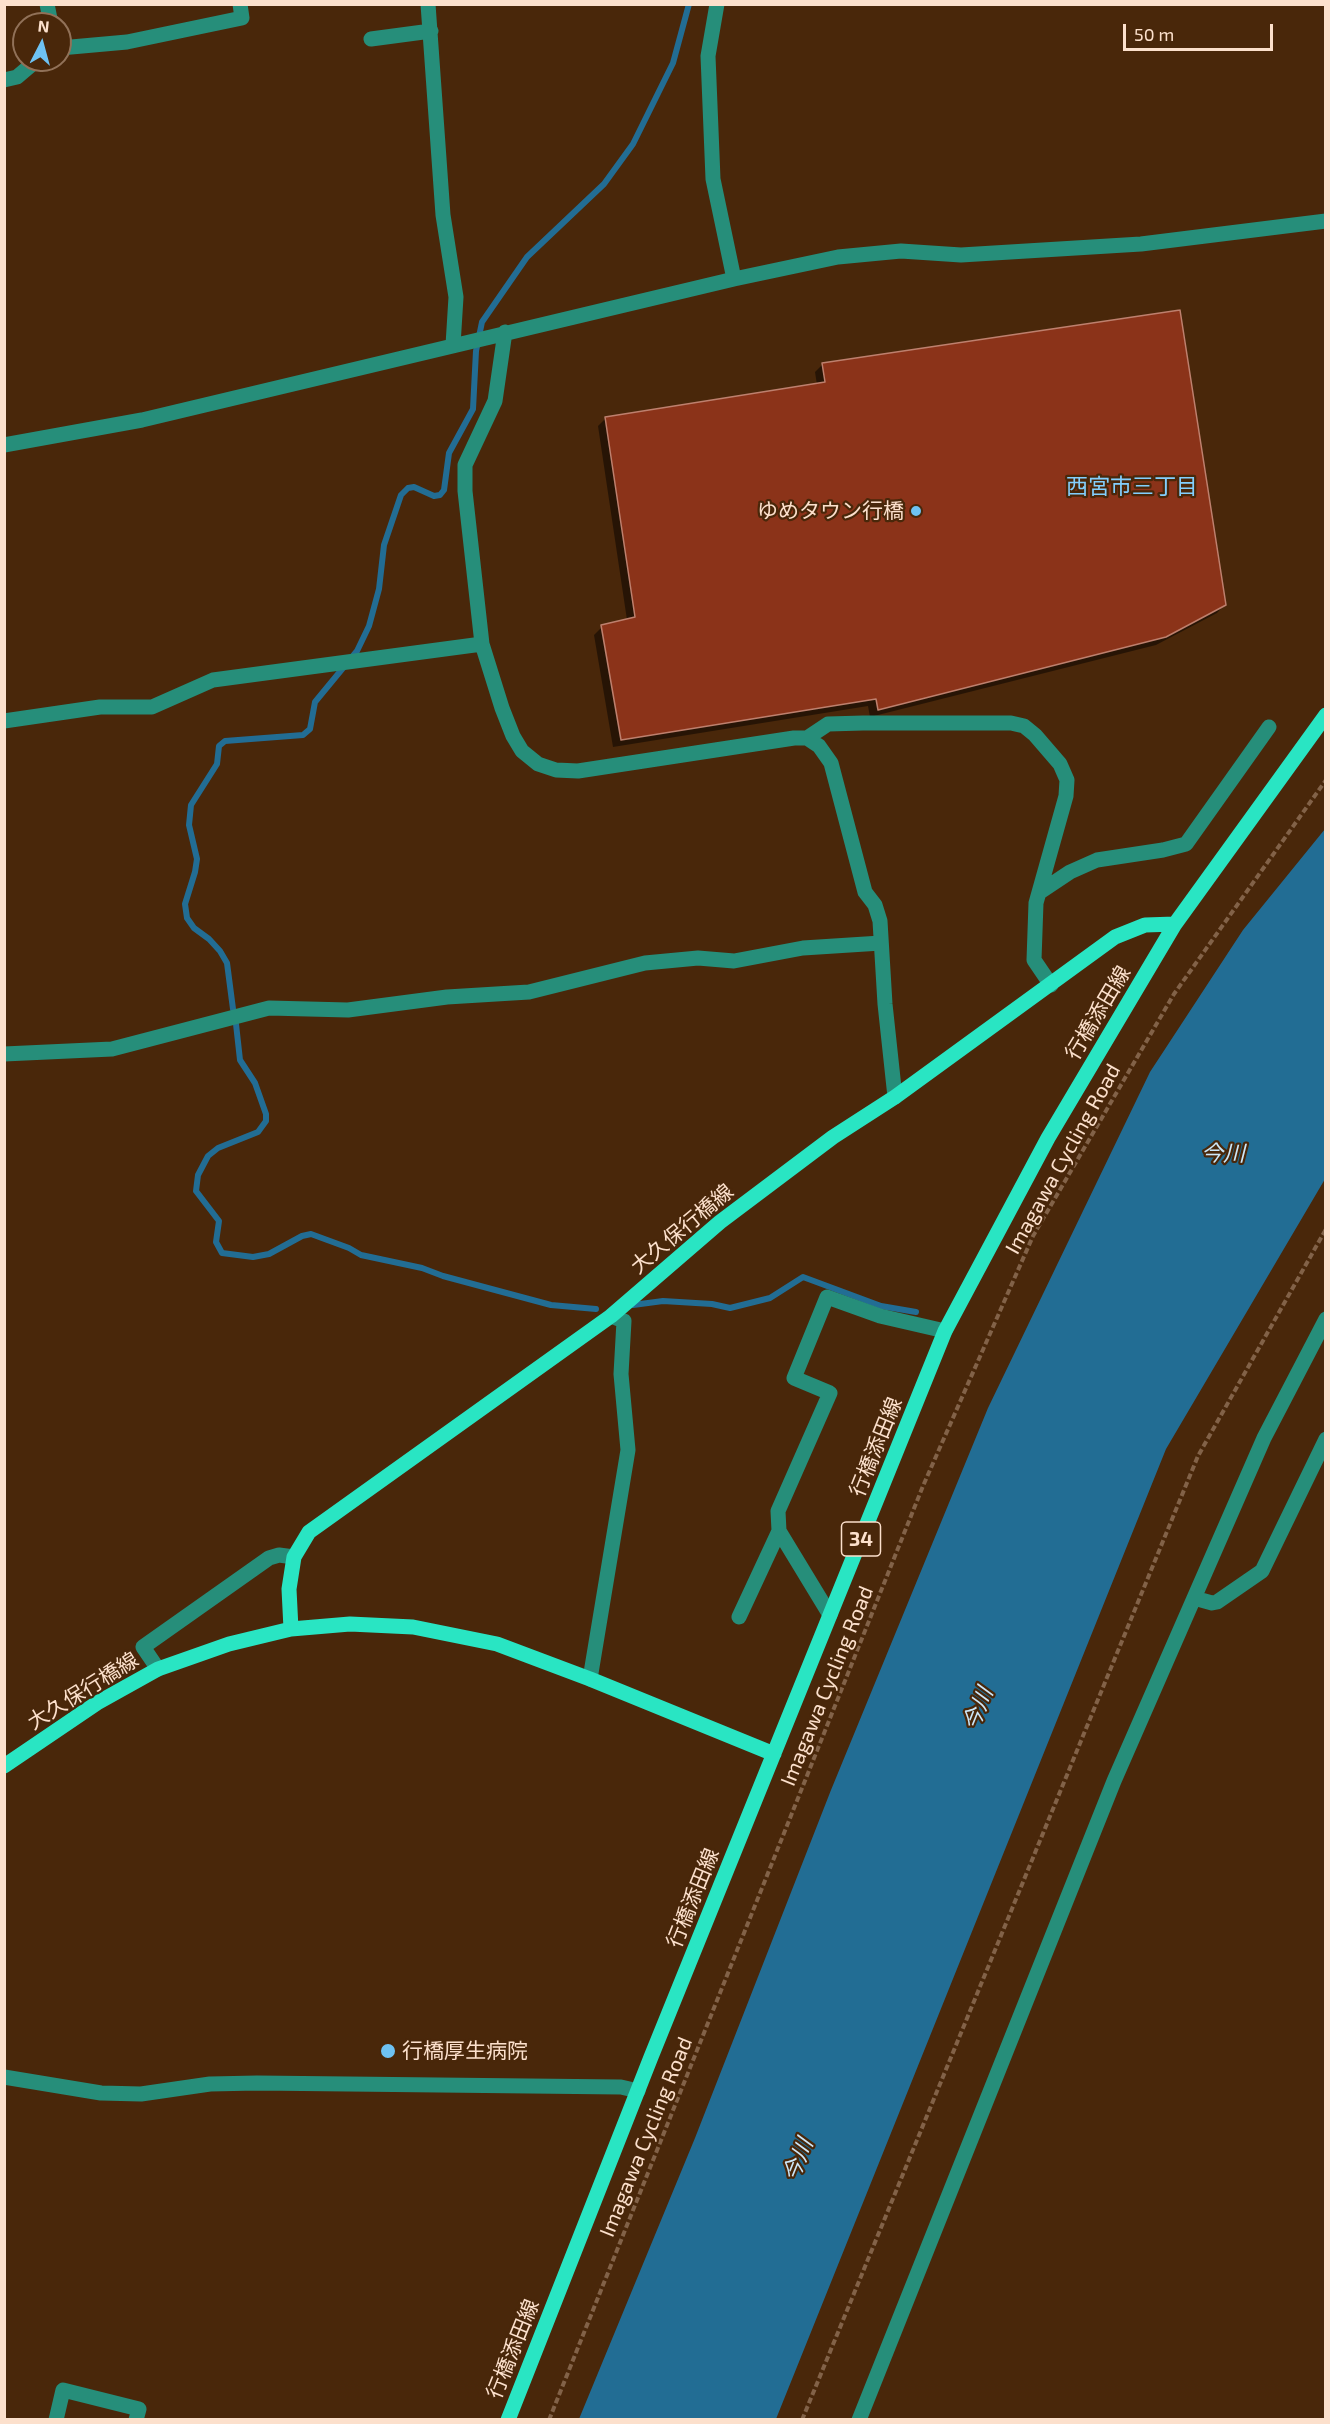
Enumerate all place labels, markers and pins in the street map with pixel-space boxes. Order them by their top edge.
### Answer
place label: ゆめタウン行橋 [757,498,904,524]
marker: ゆめタウン行橋 [909,504,923,518]
place label: 行橋厚生病院 [402,2038,528,2064]
marker: 行橋厚生病院 [379,2042,397,2060]

